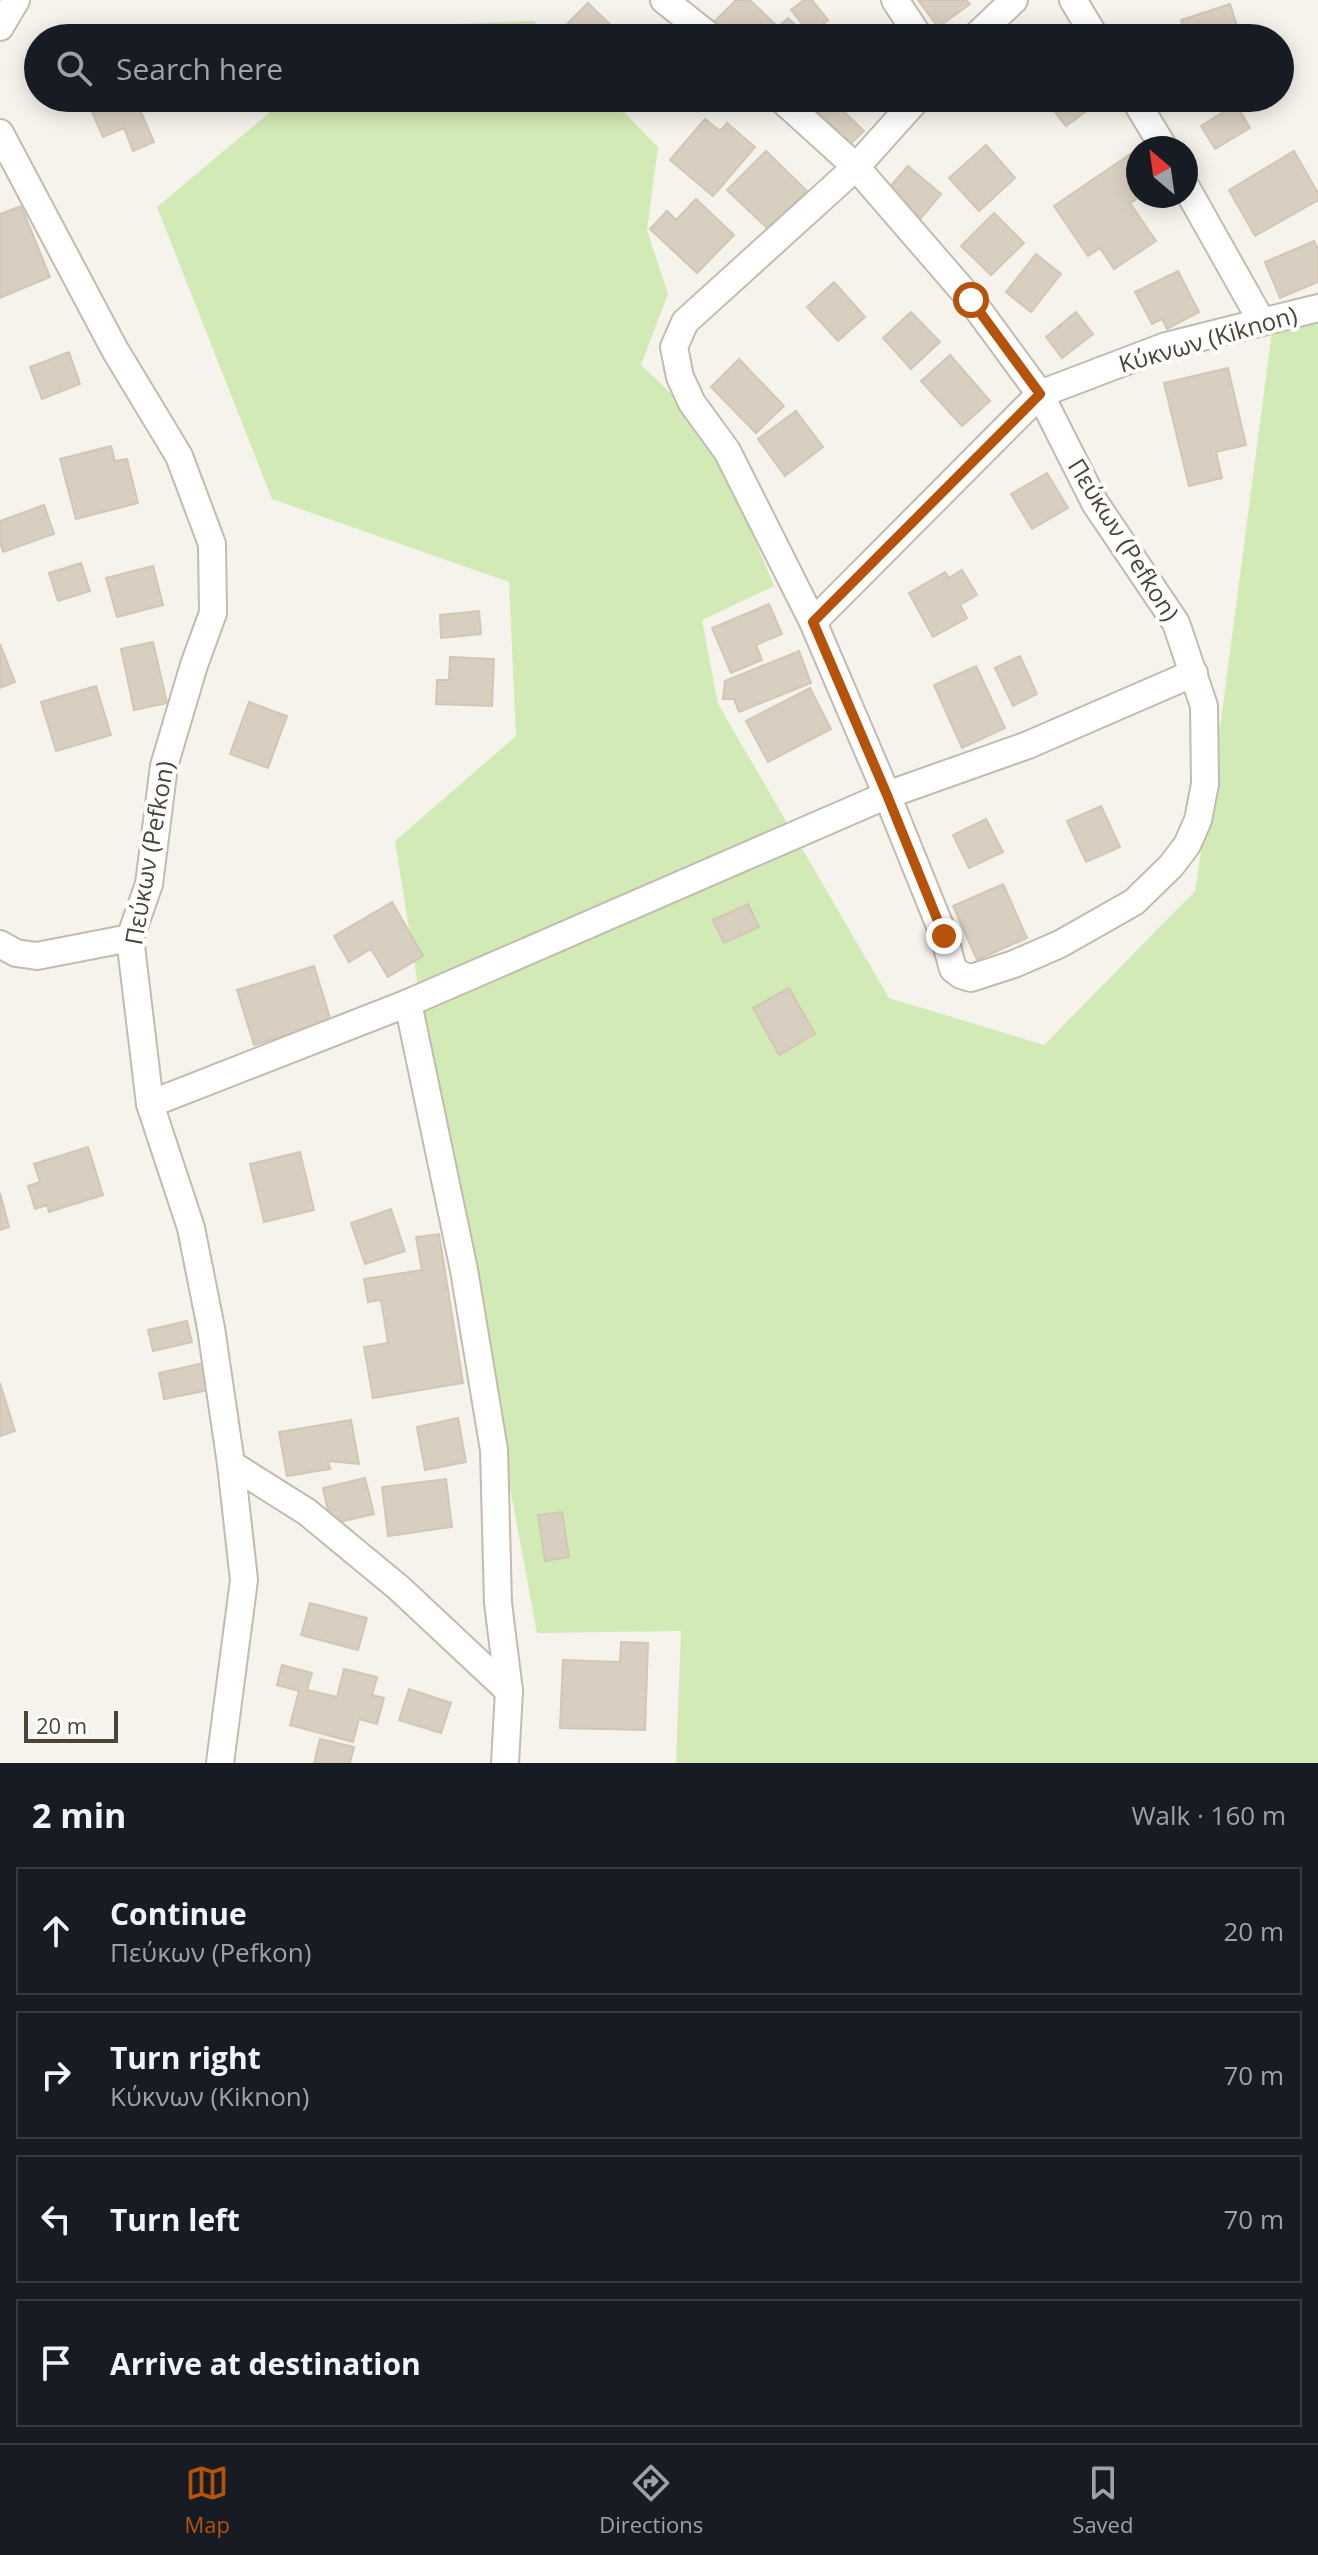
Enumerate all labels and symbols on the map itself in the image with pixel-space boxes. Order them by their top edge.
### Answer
north arrow [1126,136,1198,208]
route start [953,282,989,318]
street label: Κύκνων (Kiknon) [1115,297,1301,380]
street label: Πεύκων (Pefkon) [1061,452,1188,627]
street label: Πεύκων (Pefkon) [116,758,181,947]
route end [926,918,962,954]
scale bar [24,1707,118,1743]

